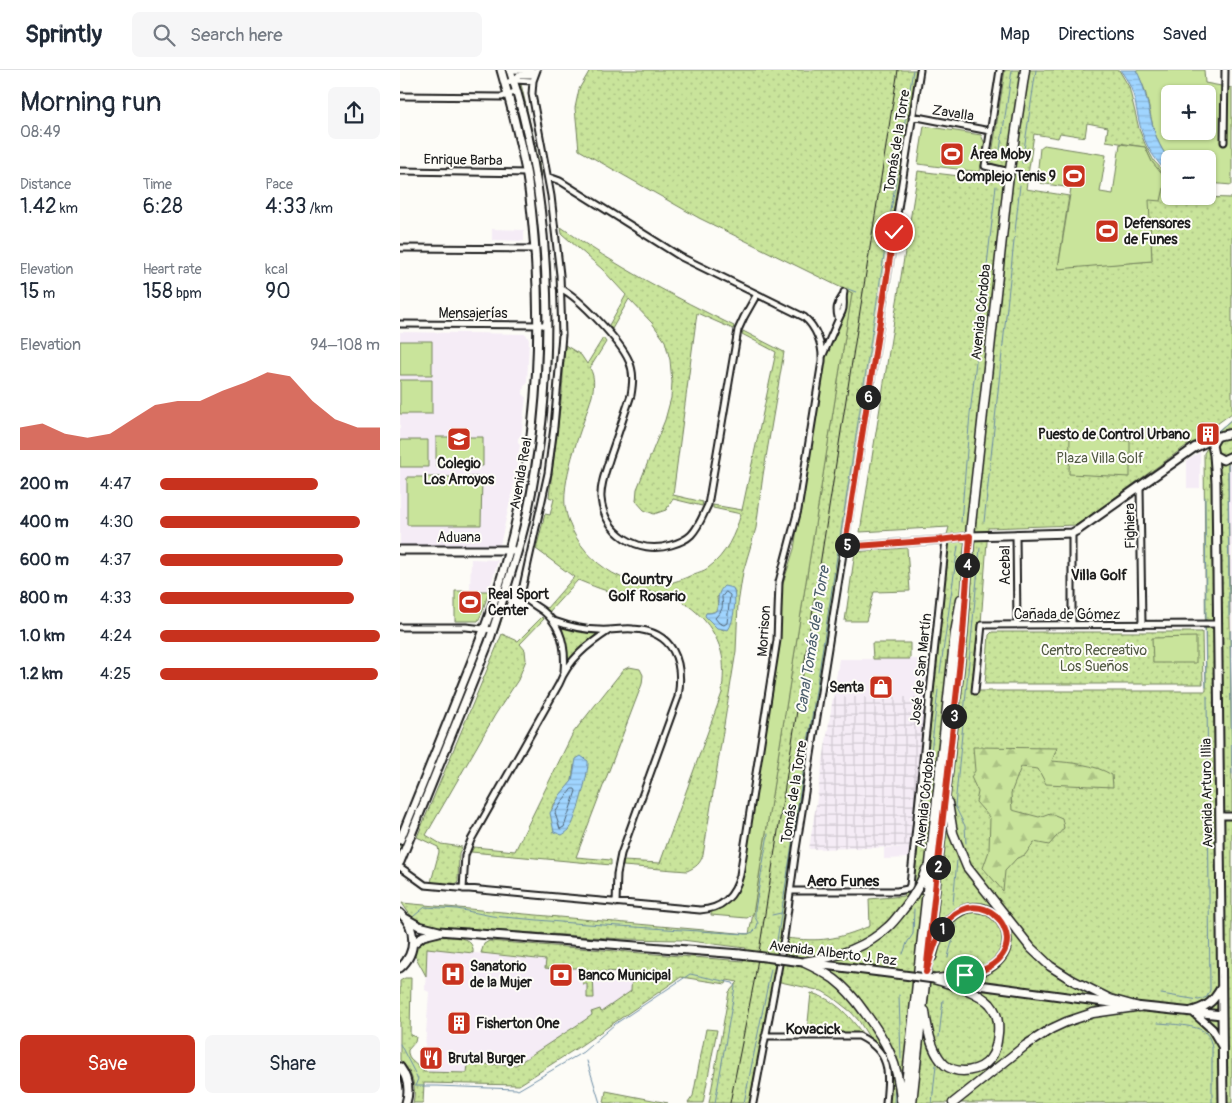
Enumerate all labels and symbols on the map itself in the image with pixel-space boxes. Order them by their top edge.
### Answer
street label: Tomás de la Torre [881,88,914,193]
street label: Zavalla [931,101,975,125]
sports icon: Área Moby [939,141,965,167]
place label: Área Moby [970,145,1031,163]
street label: Enrique Barba [423,151,503,169]
sports icon: Complejo Tenis 9 [1061,163,1087,189]
place label: Complejo Tenis 9 [957,168,1056,185]
pin [873,211,915,253]
place label: Defensores de Funes [1124,215,1191,248]
sports icon: Defensores de Funes [1094,218,1120,244]
street label: Avenida Córdoba [968,263,994,361]
street label: Mensajerías [439,305,508,322]
pin: 6 [856,384,880,410]
building icon: Puesto de Control Urbano [1195,421,1221,447]
school or university icon: Colegio Los Arroyos [446,426,472,452]
place label: Puesto de Control Urbano [1038,426,1190,443]
street label: Avenida Real [506,436,536,510]
park label: Plaza Villa Golf [1056,450,1144,467]
place label: Colegio Los Arroyos [424,455,495,488]
street label: Fighiera [1121,503,1139,549]
street label: Aduana [437,529,481,546]
pin: 5 [834,532,860,558]
street label: Acebal [997,545,1014,585]
pin: 4 [954,552,980,578]
water label: Canal Tomás de la Torre [792,563,834,715]
district label: Villa Golf [1071,566,1128,585]
district label: Country Golf Rosario [608,570,686,606]
place label: Real Sport Center [488,586,549,619]
sports icon: Real Sport Center [457,589,483,615]
street label: Morrison [754,605,774,657]
street label: Cañada de Gómez [1014,606,1120,623]
street label: José de San Martín [907,612,935,726]
park label: Centro Recreativo Los Sueños [1041,642,1148,675]
shop icon: Senta [868,674,894,700]
place label: Senta [829,679,864,696]
pin: 3 [942,704,966,728]
street label: Avenida Arturo Illia [1198,738,1216,848]
street label: Tomás de la Torre [778,739,811,844]
street label: Avenida Córdoba [912,750,938,848]
pin: 2 [926,854,950,880]
district label: Aero Funes [807,872,880,891]
pin: 1 [930,916,954,942]
street label: Avenida Alberto J. Paz [768,937,898,969]
pin [944,954,986,996]
place label: Sanatorio de la Mujer [470,958,533,991]
hospital icon: Sanatorio de la Mujer [440,961,466,987]
bank icon: Banco Municipal [548,962,574,988]
place label: Banco Municipal [578,967,671,984]
building icon: Fisherton One [446,1010,472,1036]
place label: Fisherton One [476,1015,560,1032]
district label: Kovacick [786,1020,841,1039]
restaurant icon: Brutal Burger [418,1045,444,1071]
place label: Brutal Burger [448,1050,526,1067]

